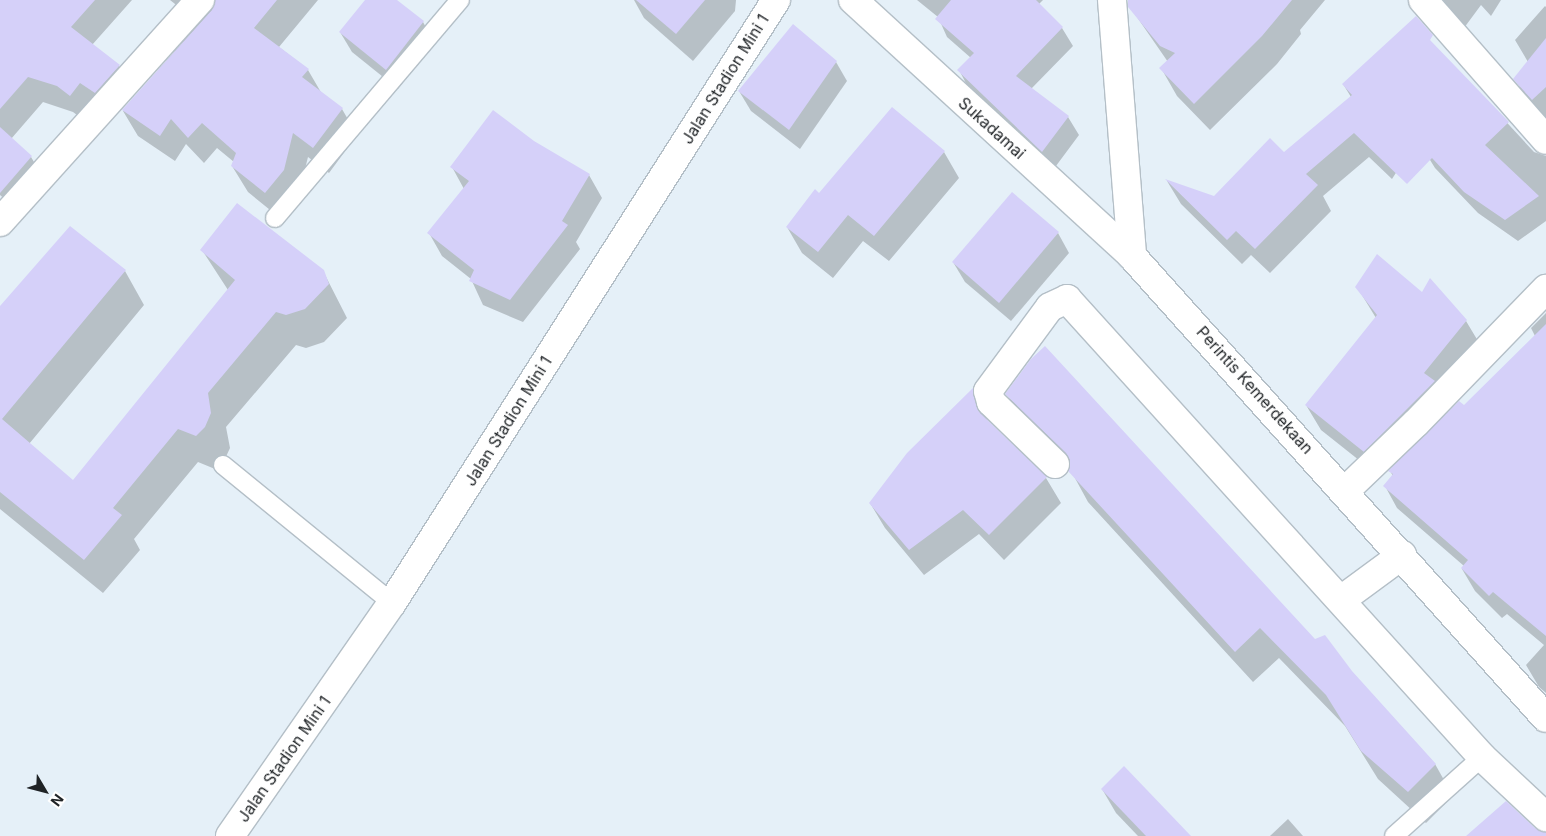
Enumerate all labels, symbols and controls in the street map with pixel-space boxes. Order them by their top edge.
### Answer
street label: Jalan Stadion Mini 1 [677,11,773,147]
street label: Sukadamai [955,93,1029,163]
street label: Perintis Kemerdekaan [1193,322,1317,458]
street label: Jalan Stadion Mini 1 [460,353,556,489]
street label: Jalan Stadion Mini 1 [233,692,335,826]
north arrow [20,766,70,816]
text: N [47,791,67,810]

